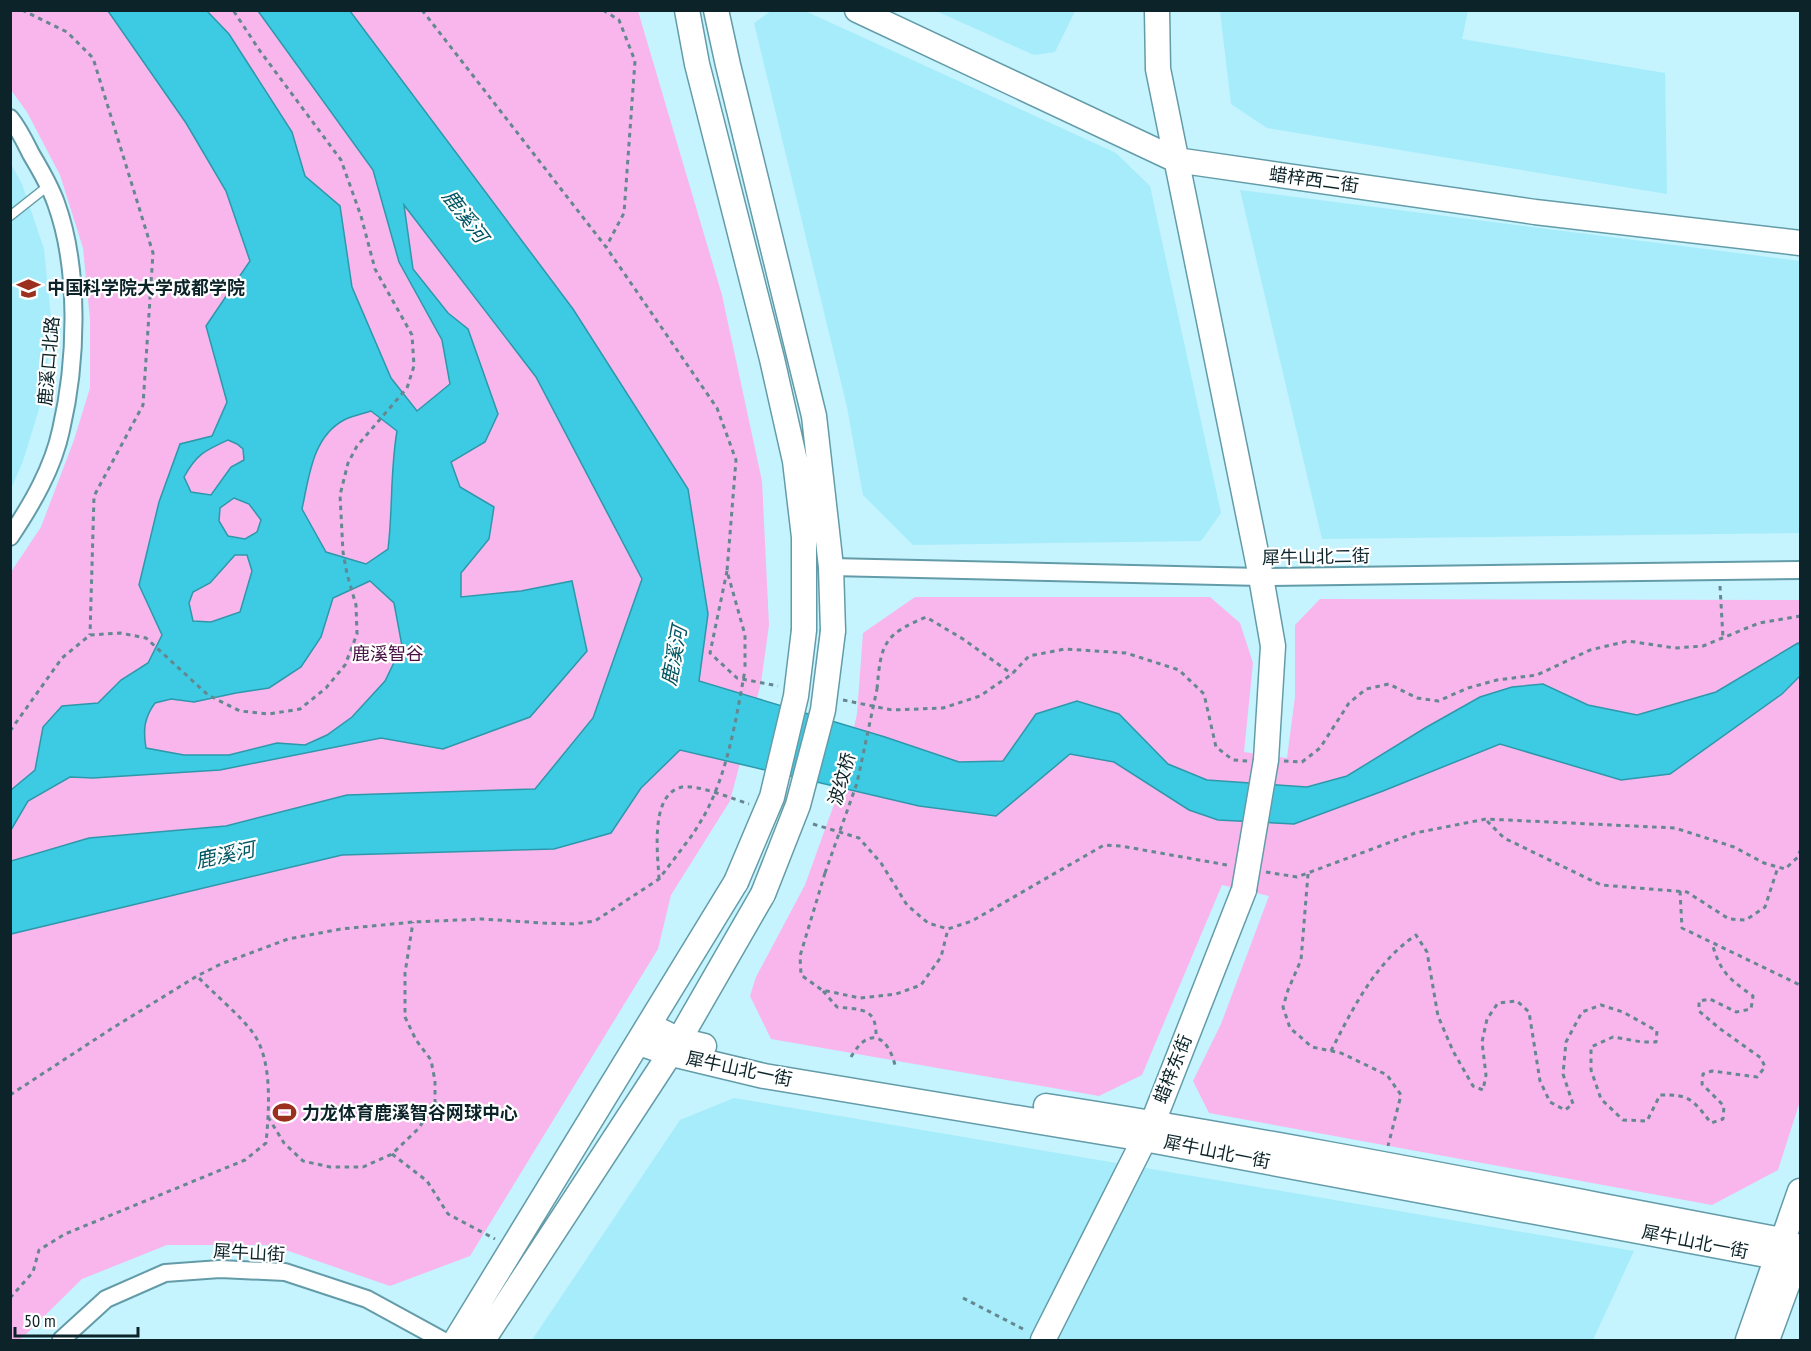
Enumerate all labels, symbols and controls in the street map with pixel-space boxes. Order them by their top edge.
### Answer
street label: 蜡梓西二街 [1268,162,1360,197]
water label: 鹿溪河 [437,184,496,251]
school or university icon: 中国科学院大学成都学院 [16,275,42,301]
place label: 中国科学院大学成都学院 [47,276,245,299]
street label: 鹿溪口北路 [33,315,64,407]
street label: 犀牛山北二街 [1262,544,1370,569]
water label: 鹿溪河 [656,620,693,688]
park label: 鹿溪智谷 [352,642,424,665]
street label: 波纹桥 [823,750,860,808]
water label: 鹿溪河 [193,835,261,874]
street label: 蜡梓东街 [1148,1031,1197,1106]
street label: 犀牛山北一街 [684,1046,794,1091]
sports icon: 力龙体育鹿溪智谷网球中心 [271,1100,297,1126]
place label: 力龙体育鹿溪智谷网球中心 [302,1101,518,1124]
street label: 犀牛山北一街 [1162,1130,1272,1173]
street label: 犀牛山北一街 [1640,1220,1750,1263]
street label: 犀牛山街 [212,1239,286,1266]
scale bar [15,1300,138,1338]
text: 50 m [24,1309,56,1332]

